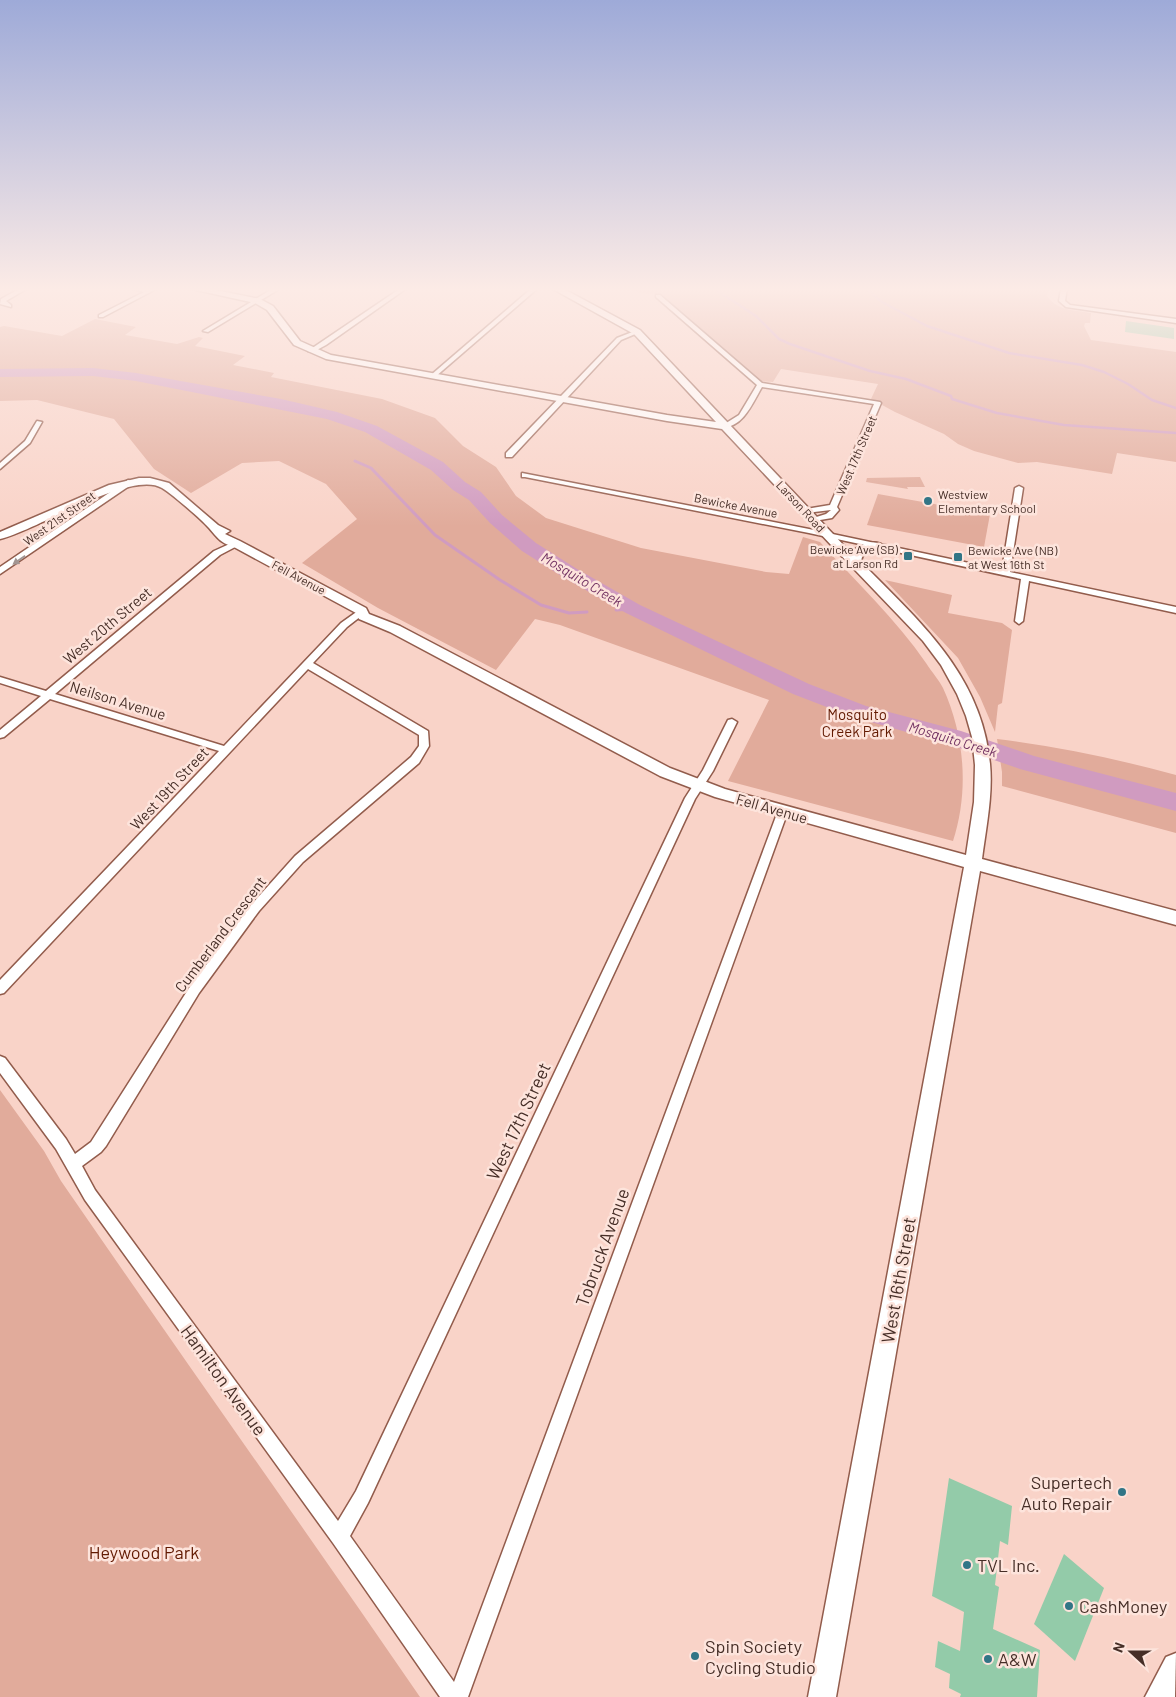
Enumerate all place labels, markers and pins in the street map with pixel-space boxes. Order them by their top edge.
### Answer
place label: Westview Elementary School [938,487,1036,515]
marker: Westview Elementary School [922,495,934,507]
place label: Bewicke Ave (SB) at Larson Rd [810,542,899,570]
place label: Bewicke Ave (NB) at West 16th St [968,543,1058,571]
marker: Bewicke Ave (SB) at Larson Rd [902,550,914,562]
marker: Bewicke Ave (NB) at West 16th St [952,551,964,563]
place label: Supertech Auto Repair [1021,1471,1112,1514]
marker: Supertech Auto Repair [1116,1486,1128,1498]
place label: TVL Inc. [977,1554,1040,1576]
marker: TVL Inc. [961,1559,973,1571]
place label: CashMoney [1079,1595,1167,1617]
marker: CashMoney [1063,1600,1075,1612]
place label: Spin Society Cycling Studio [705,1635,816,1678]
place label: A&W [998,1648,1037,1670]
marker: Spin Society Cycling Studio [689,1650,701,1662]
marker: A&W [982,1653,994,1665]

